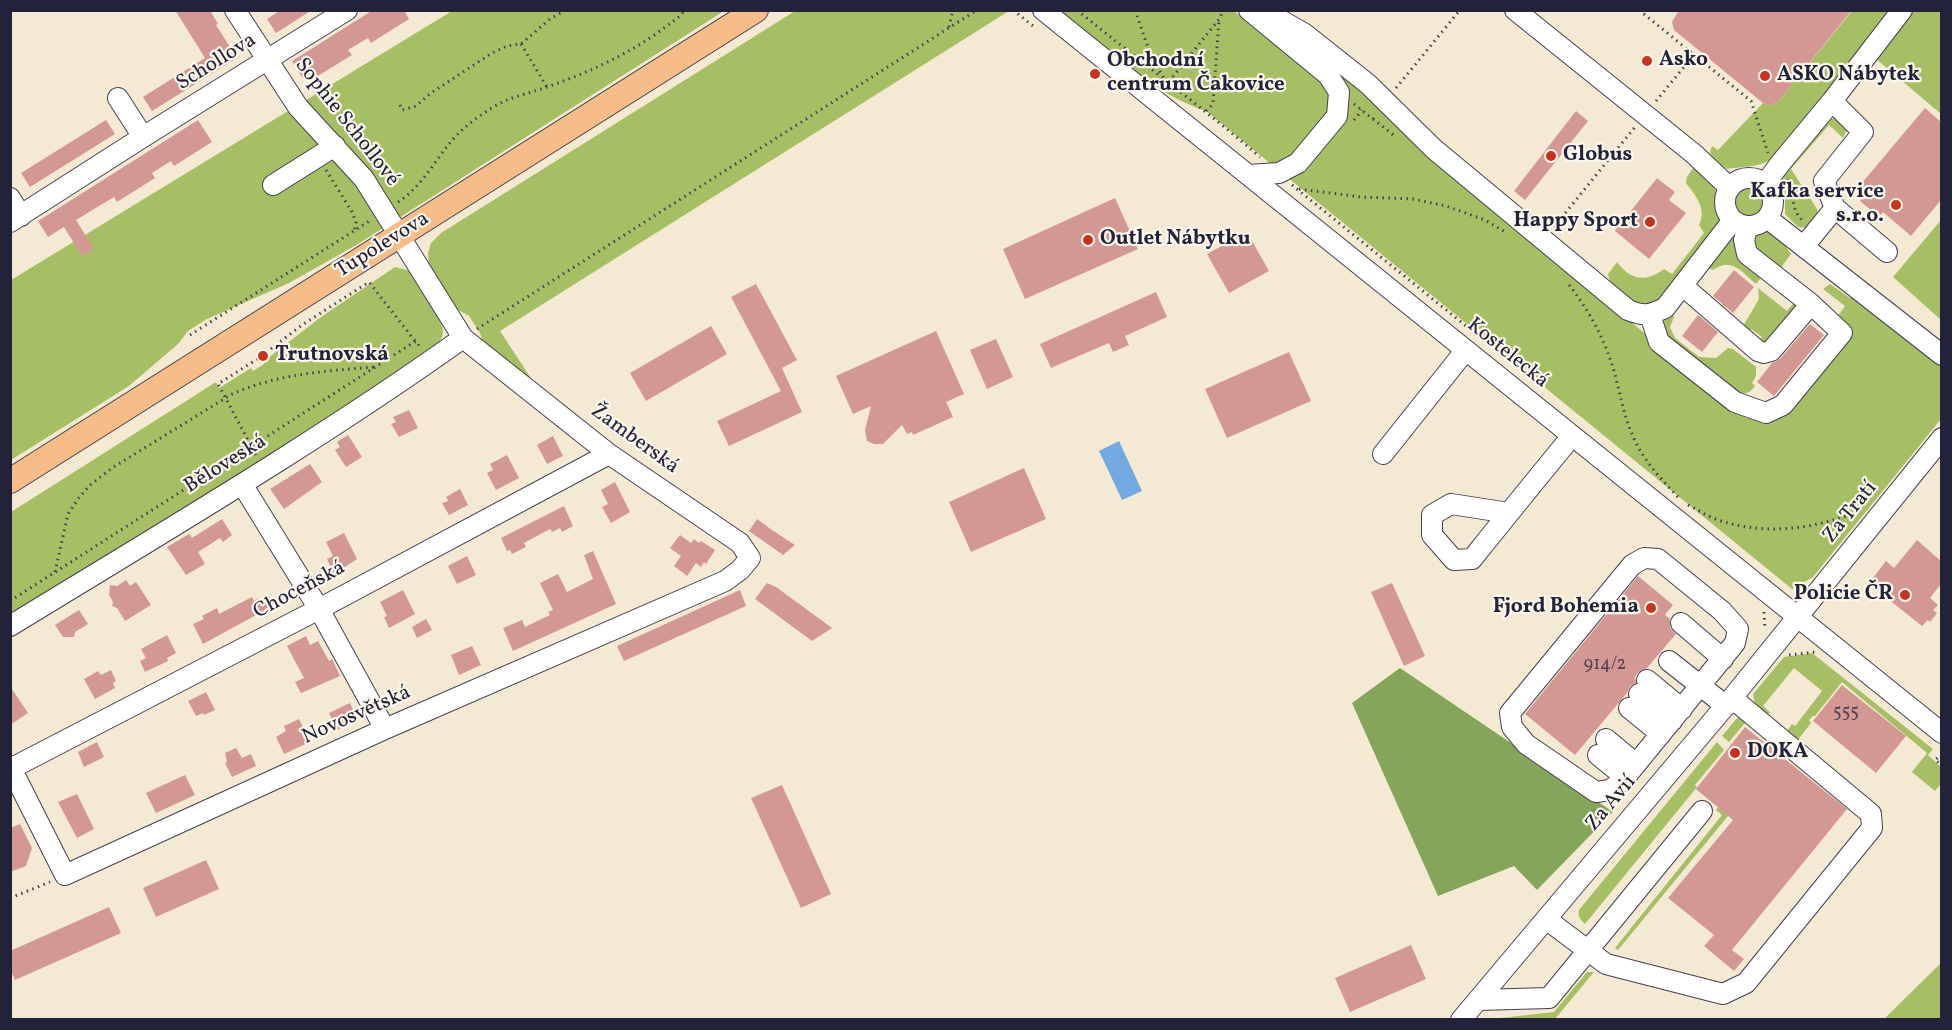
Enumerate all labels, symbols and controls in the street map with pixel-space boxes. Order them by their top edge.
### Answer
street label: Schollova [173,29,261,97]
place label: Asko [1659,48,1708,74]
place label: Obchodní centrum Čakovice [1107,49,1285,99]
street label: Sophie Schollové [288,54,404,192]
marker: Asko [1640,54,1654,68]
place label: ASKO Nábytek [1777,63,1920,89]
marker: Obchodní centrum Čakovice [1088,67,1102,81]
marker: ASKO Nábytek [1758,69,1772,83]
place label: Globus [1563,143,1632,169]
marker: Globus [1544,149,1558,163]
place label: Kafka service s.r.o. [1750,180,1884,230]
marker: Kafka service s.r.o. [1889,198,1903,212]
street label: Tupolevova [332,207,434,285]
place label: Happy Sport [1513,209,1638,235]
marker: Happy Sport [1643,215,1657,229]
place label: Outlet Nábytku [1100,227,1251,253]
marker: Outlet Nábytku [1081,233,1095,247]
street label: Kostelecká [1461,313,1553,395]
place label: Trutnovská [275,343,389,369]
marker: Trutnovská [256,349,270,363]
street label: Žamberská [585,399,683,481]
street label: Běloveská [180,430,272,500]
street label: Za Tratí [1819,477,1883,549]
street label: Choceňská [250,556,350,626]
place label: Policie ČR [1794,582,1893,608]
marker: Policie ČR [1898,588,1912,602]
place label: Fjord Bohemia [1493,595,1639,621]
marker: Fjord Bohemia [1644,601,1658,615]
house number: 914/2 [1584,655,1626,677]
street label: Novosvětská [299,681,415,751]
house number: 555 [1833,703,1859,725]
place label: DOKA [1747,740,1808,766]
marker: DOKA [1728,746,1742,760]
street label: Za Avií [1581,771,1643,837]

